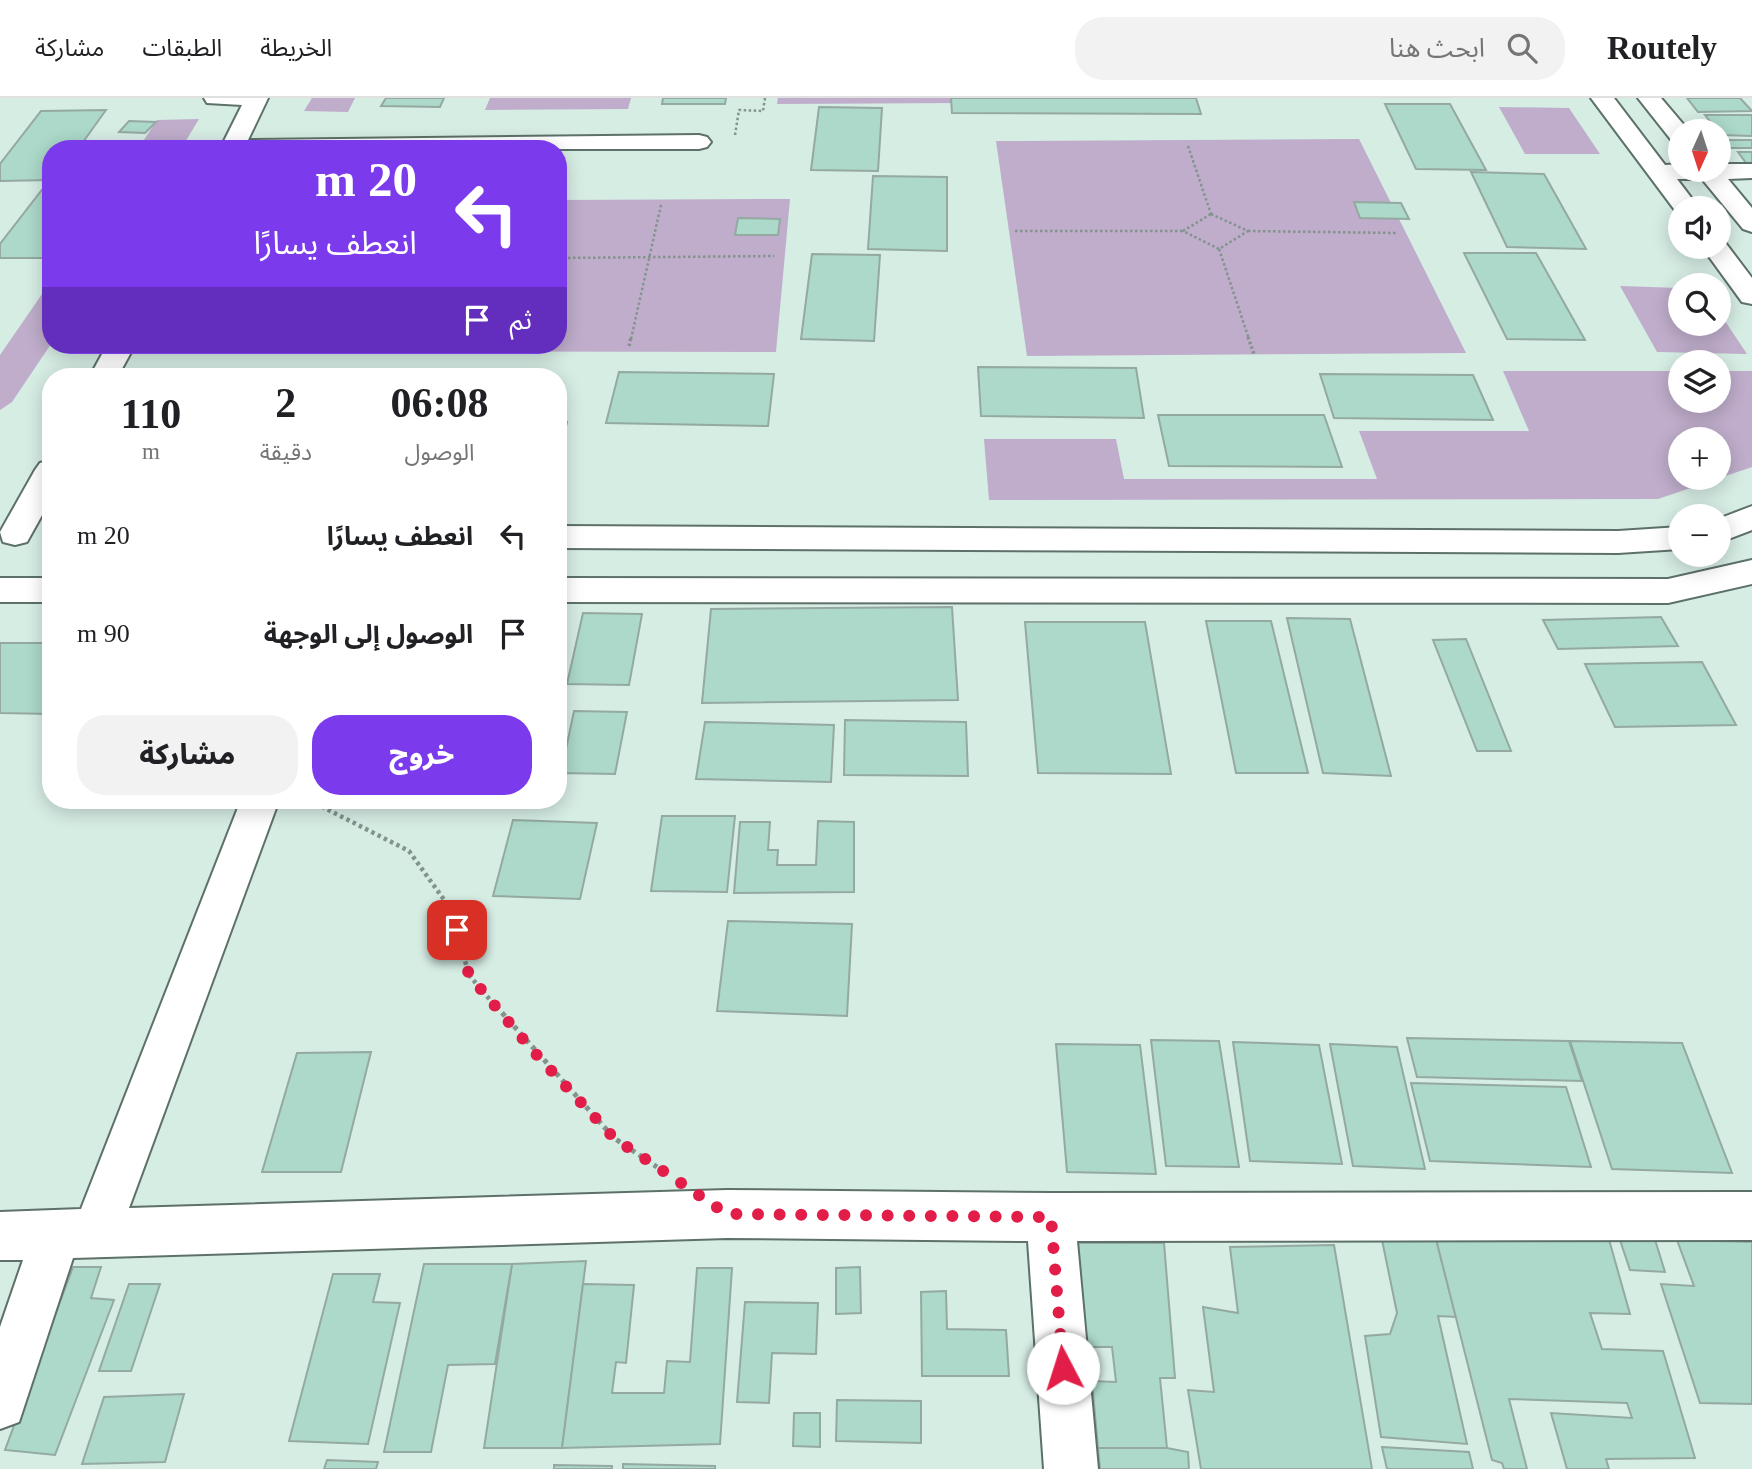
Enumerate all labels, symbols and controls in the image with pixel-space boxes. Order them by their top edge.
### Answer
search box [1075,17,1565,80]
icon: search [1503,29,1541,67]
text: Routely [1607,30,1717,66]
text: ابحث هنا [1389,34,1485,63]
text: مشاركة [35,35,104,61]
text: الطبقات [142,35,222,61]
text: الخريطة [260,35,332,61]
north arrow [1668,119,1731,182]
map controls [1668,119,1731,567]
text: 20 m [315,152,417,207]
icon: left [441,168,532,259]
button: sound [1668,196,1731,259]
text: انعطف يسارًا [254,225,417,261]
button: search [1668,273,1731,336]
icon: arrive [458,301,496,339]
text: ثم [510,306,532,335]
button: layers [1668,350,1731,413]
text: 2 [275,380,296,426]
text: 06:08 [391,380,489,426]
text: 110 [121,391,181,437]
button: + [1668,427,1731,490]
text: m [142,439,160,464]
text: دقيقة [260,440,312,465]
text: الوصول [405,440,474,465]
button: − [1668,504,1731,567]
icon: left [494,517,532,555]
text: 20 m [77,521,130,550]
text: انعطف يسارًا [327,522,473,551]
icon: arrive [494,615,532,653]
text: 90 m [77,619,130,648]
text: الوصول إلى الوجهة [264,620,473,649]
button: مشاركة [77,715,298,795]
button: خروج [312,715,532,795]
pin [427,900,487,960]
icon: arrive [438,911,476,949]
position arrow [1026,1331,1100,1405]

